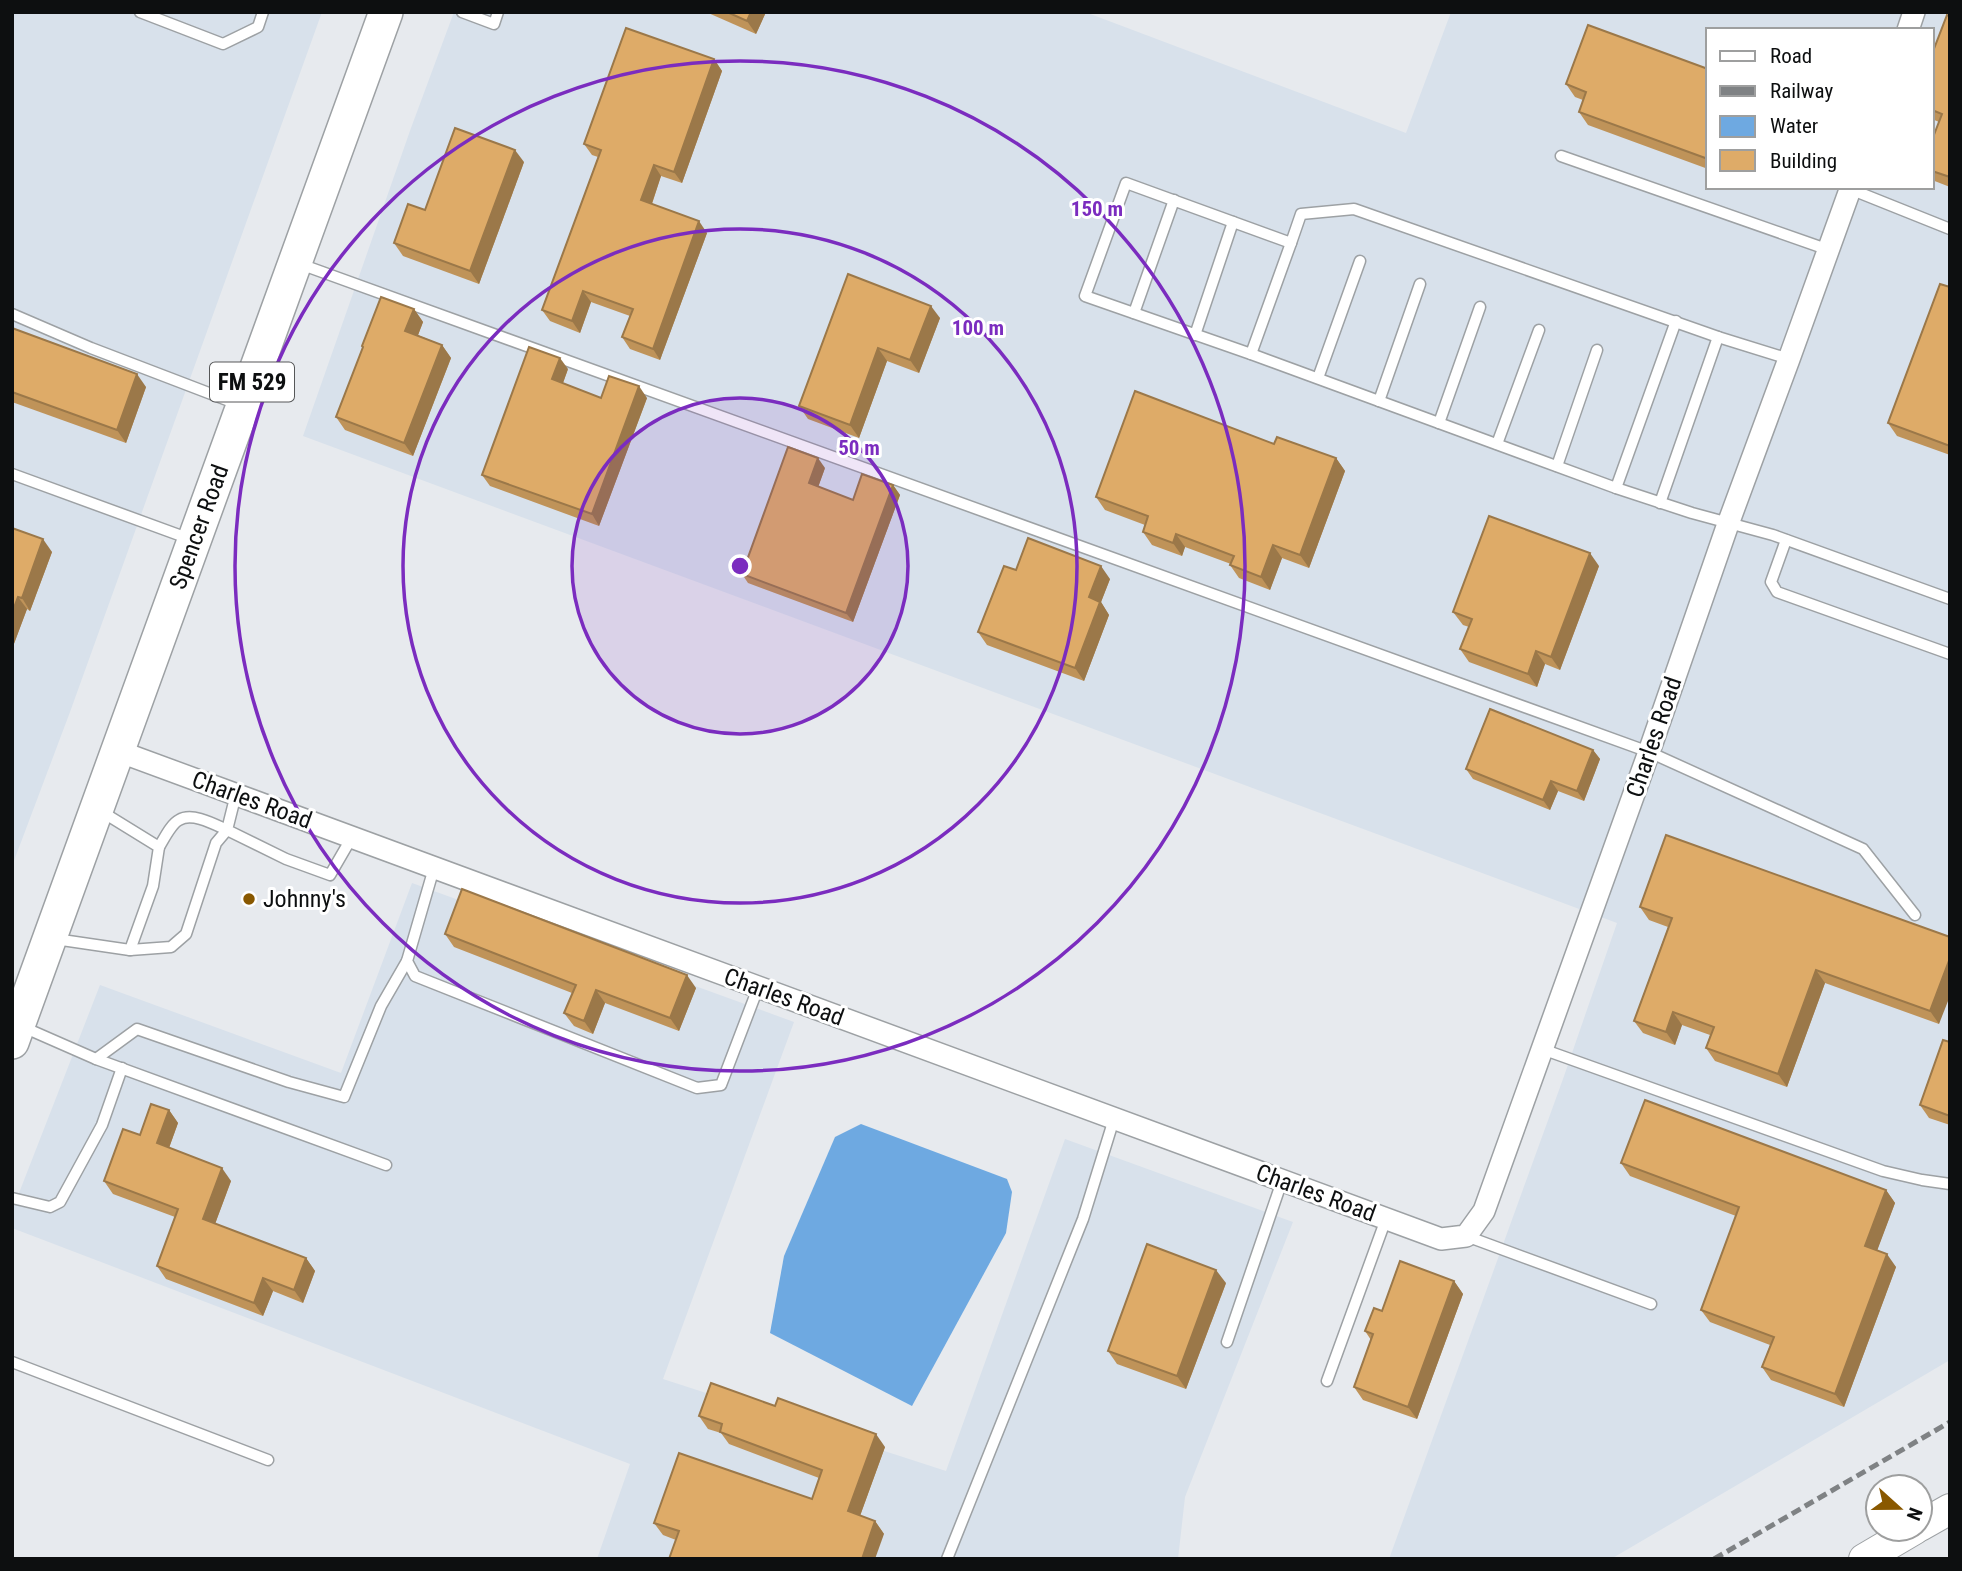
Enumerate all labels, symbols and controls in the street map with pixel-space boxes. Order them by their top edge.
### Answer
legend [1706,28,1934,189]
text: Road [1770,44,1812,68]
text: Railway [1770,79,1833,103]
text: Water [1770,114,1818,138]
text: Building [1770,149,1837,173]
text: 150 m [1071,197,1123,221]
text: 100 m [952,316,1004,340]
road number: FM 529 [210,362,294,402]
text: 50 m [838,436,880,460]
street label: Spencer Road [164,461,234,593]
centre of rings [728,554,752,578]
street label: Charles Road [1620,673,1688,801]
street label: Charles Road [188,765,316,835]
place label: Johnny's [263,885,346,913]
marker: Johnny's [241,891,257,907]
street label: Charles Road [720,962,848,1032]
street label: Charles Road [1252,1158,1380,1228]
north arrow [1864,1473,1934,1543]
text: N [1902,1504,1927,1523]

